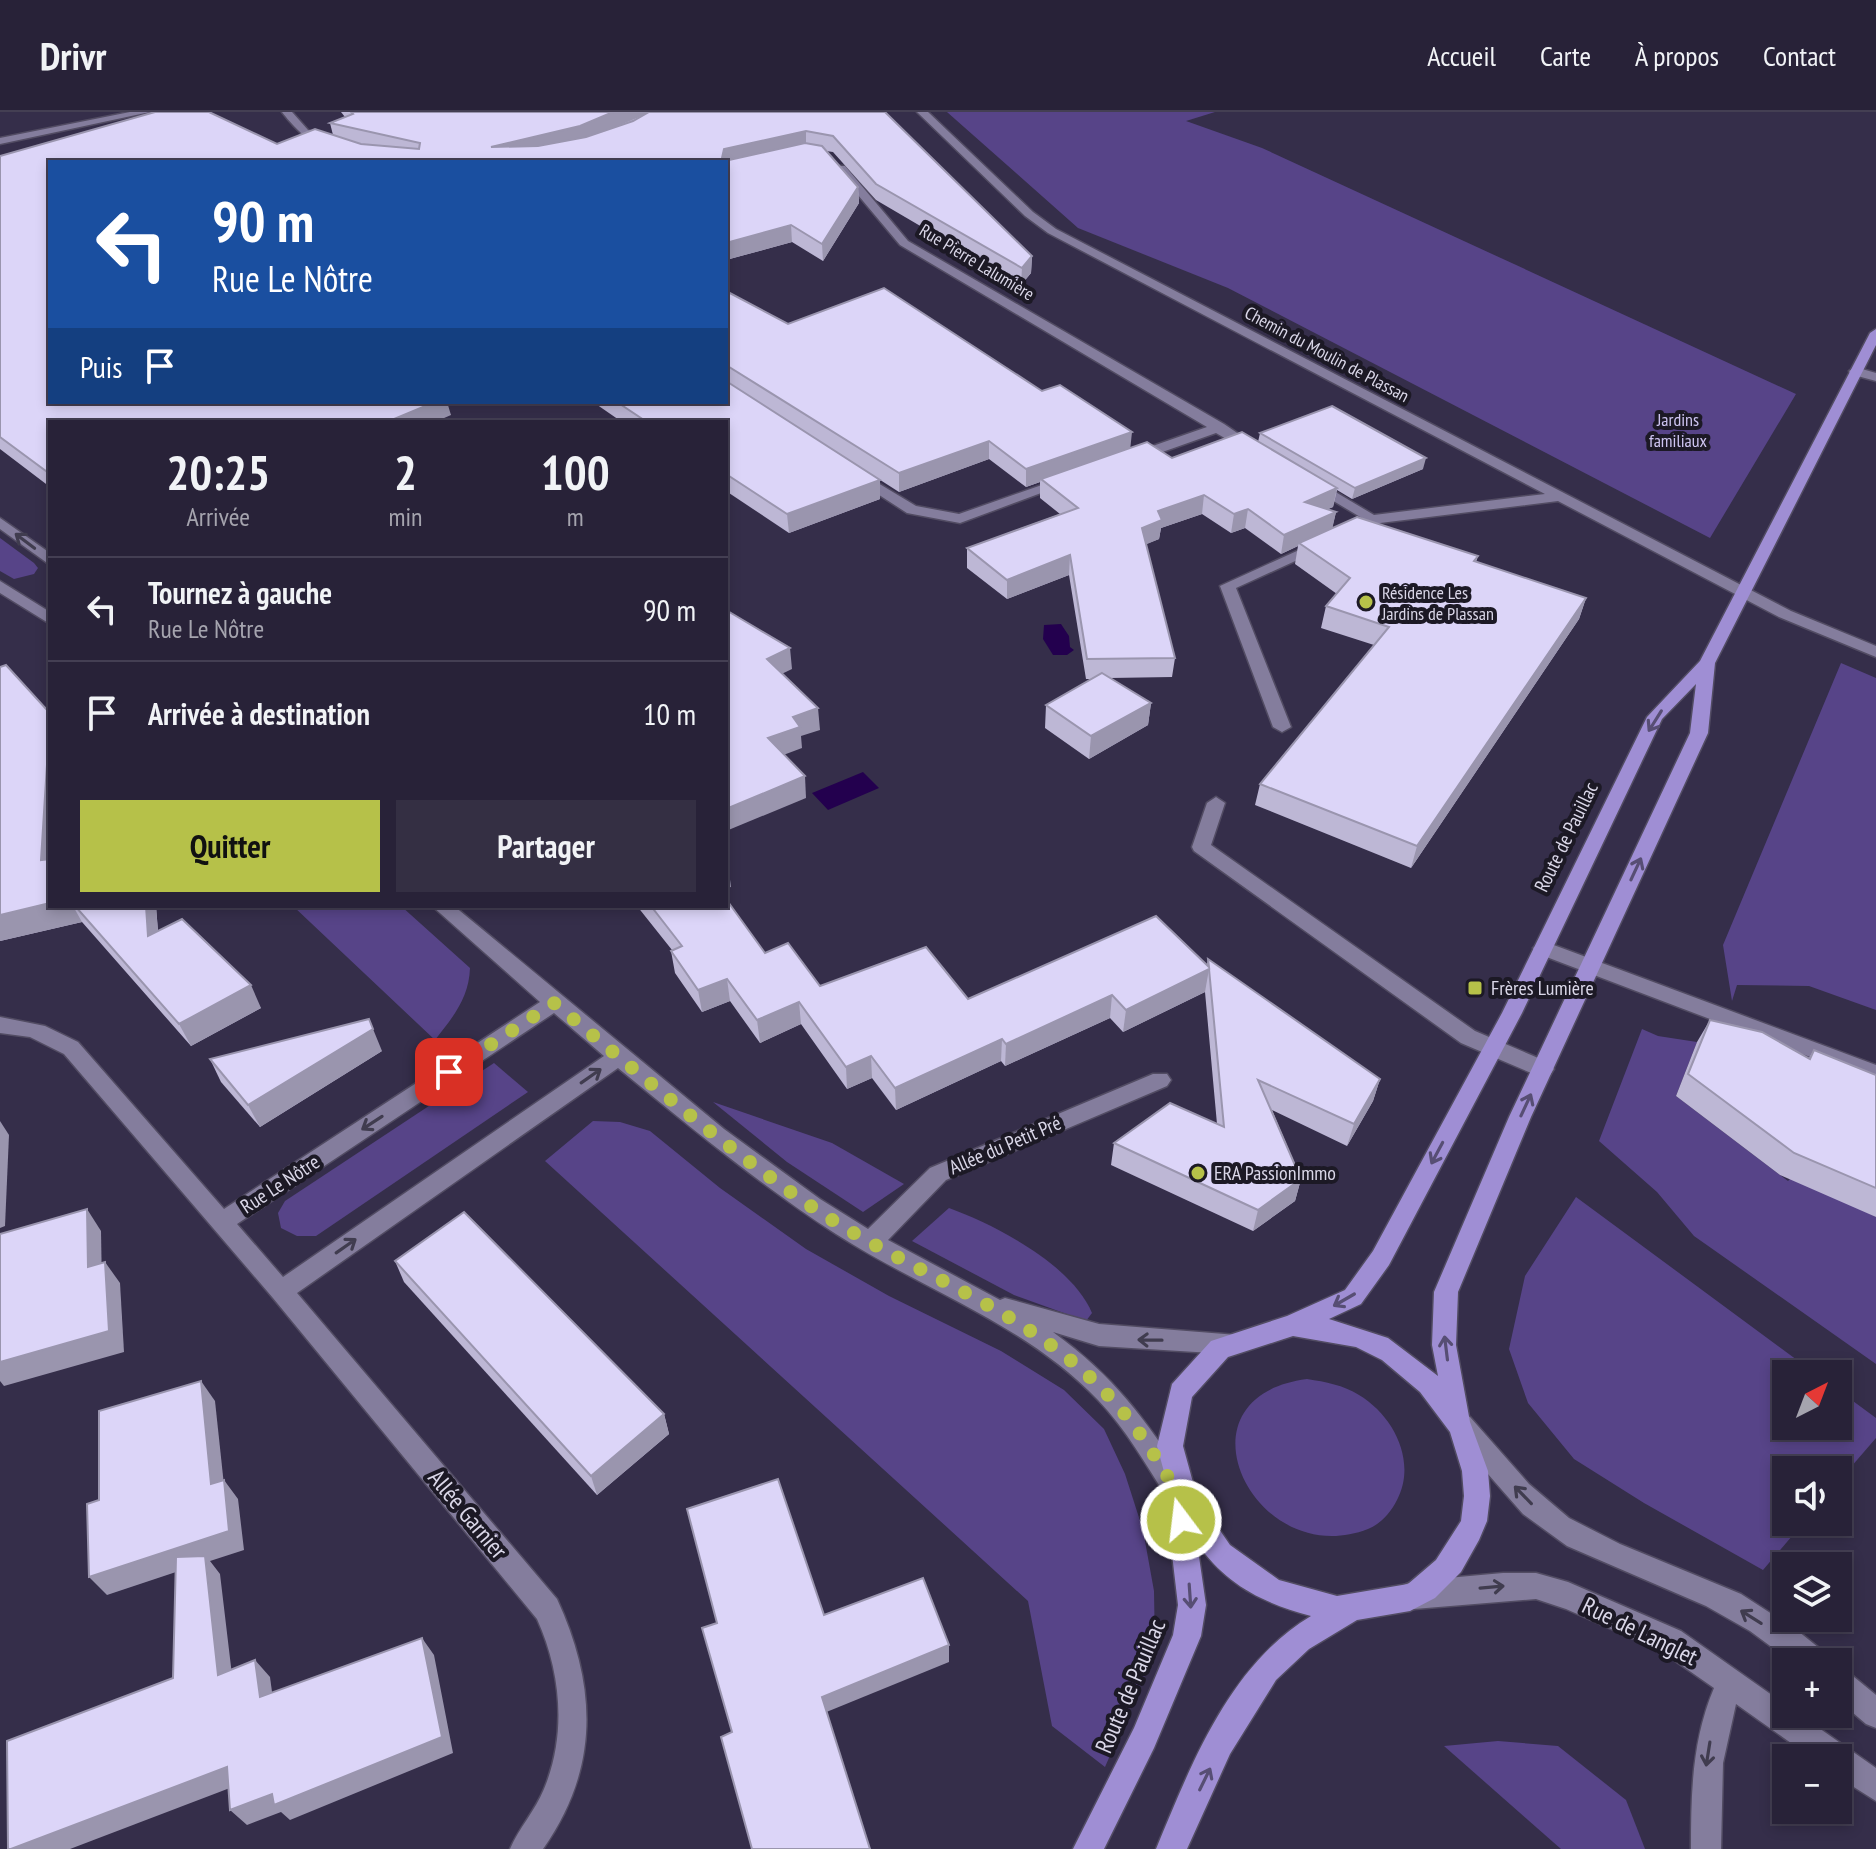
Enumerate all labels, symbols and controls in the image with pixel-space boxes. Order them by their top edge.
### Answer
text: Drivr [40,31,106,80]
text: Accueil [1427,37,1496,74]
text: Carte [1540,37,1591,74]
text: À propos [1635,37,1719,74]
text: Contact [1763,37,1836,74]
text: 90 m [212,185,314,257]
icon: left [80,192,184,296]
street label: Rue Pierre Lalumière [915,219,1039,305]
text: Rue Le Nôtre [212,255,373,302]
street label: Chemin du Moulin de Plassan [1241,301,1413,407]
icon: arrive [138,344,182,388]
text: Puis [80,347,122,386]
park label: Jardins familiaux [1649,408,1708,452]
text: 20:25 [166,441,270,503]
text: 2 [394,441,417,503]
text: 100 [541,441,610,503]
text: Arrivée [186,500,250,533]
text: min [388,500,422,533]
text: m [567,500,584,533]
one-way arrow [15,533,36,550]
text: Tournez à gauche [148,573,332,612]
place label: Résidence Les Jardins de Plassan [1381,581,1494,625]
icon: left [80,587,124,631]
text: 90 m [643,590,696,629]
marker: Résidence Les Jardins de Plassan [1357,593,1375,611]
text: Rue Le Nôtre [148,612,264,645]
icon: arrive [80,691,124,735]
text: Arrivée à destination [148,694,370,733]
text: 10 m [643,694,696,733]
one-way arrow [1647,709,1663,732]
street label: Route de Pauillac [1528,778,1604,896]
button: Quitter [80,800,380,892]
button: Partager [396,800,696,892]
one-way arrow [1629,858,1644,882]
place label: Frères Lumière [1491,975,1594,1001]
marker: Frères Lumière [1466,979,1484,997]
pin [415,1038,483,1106]
icon: arrive [427,1050,471,1094]
one-way arrow [579,1068,601,1084]
one-way arrow [1519,1093,1534,1117]
street label: Allée du Petit Pré [945,1110,1065,1180]
one-way arrow [361,1115,383,1132]
one-way arrow [1429,1141,1445,1164]
street label: Rue Le Nôtre [235,1149,325,1219]
place label: ERA PassionImmo [1214,1160,1336,1186]
marker: ERA PassionImmo [1189,1164,1207,1182]
one-way arrow [334,1238,356,1254]
one-way arrow [1333,1292,1356,1308]
one-way arrow [1137,1333,1164,1348]
one-way arrow [1438,1336,1453,1362]
north arrow [1772,1360,1852,1440]
map controls [1772,1360,1852,1824]
button: sound [1772,1456,1852,1536]
street label: Allée Garnier [422,1463,515,1565]
position arrow [1139,1478,1223,1562]
one-way arrow [1514,1485,1533,1505]
button: layers [1772,1552,1852,1632]
one-way arrow [1478,1580,1505,1595]
one-way arrow [1183,1582,1198,1609]
street label: Rue de Langlet [1577,1590,1703,1672]
one-way arrow [1740,1608,1763,1624]
street label: Route de Pauillac [1088,1614,1172,1758]
button: + [1772,1648,1852,1728]
one-way arrow [1700,1741,1715,1767]
button: − [1772,1744,1852,1824]
one-way arrow [1198,1767,1213,1791]

